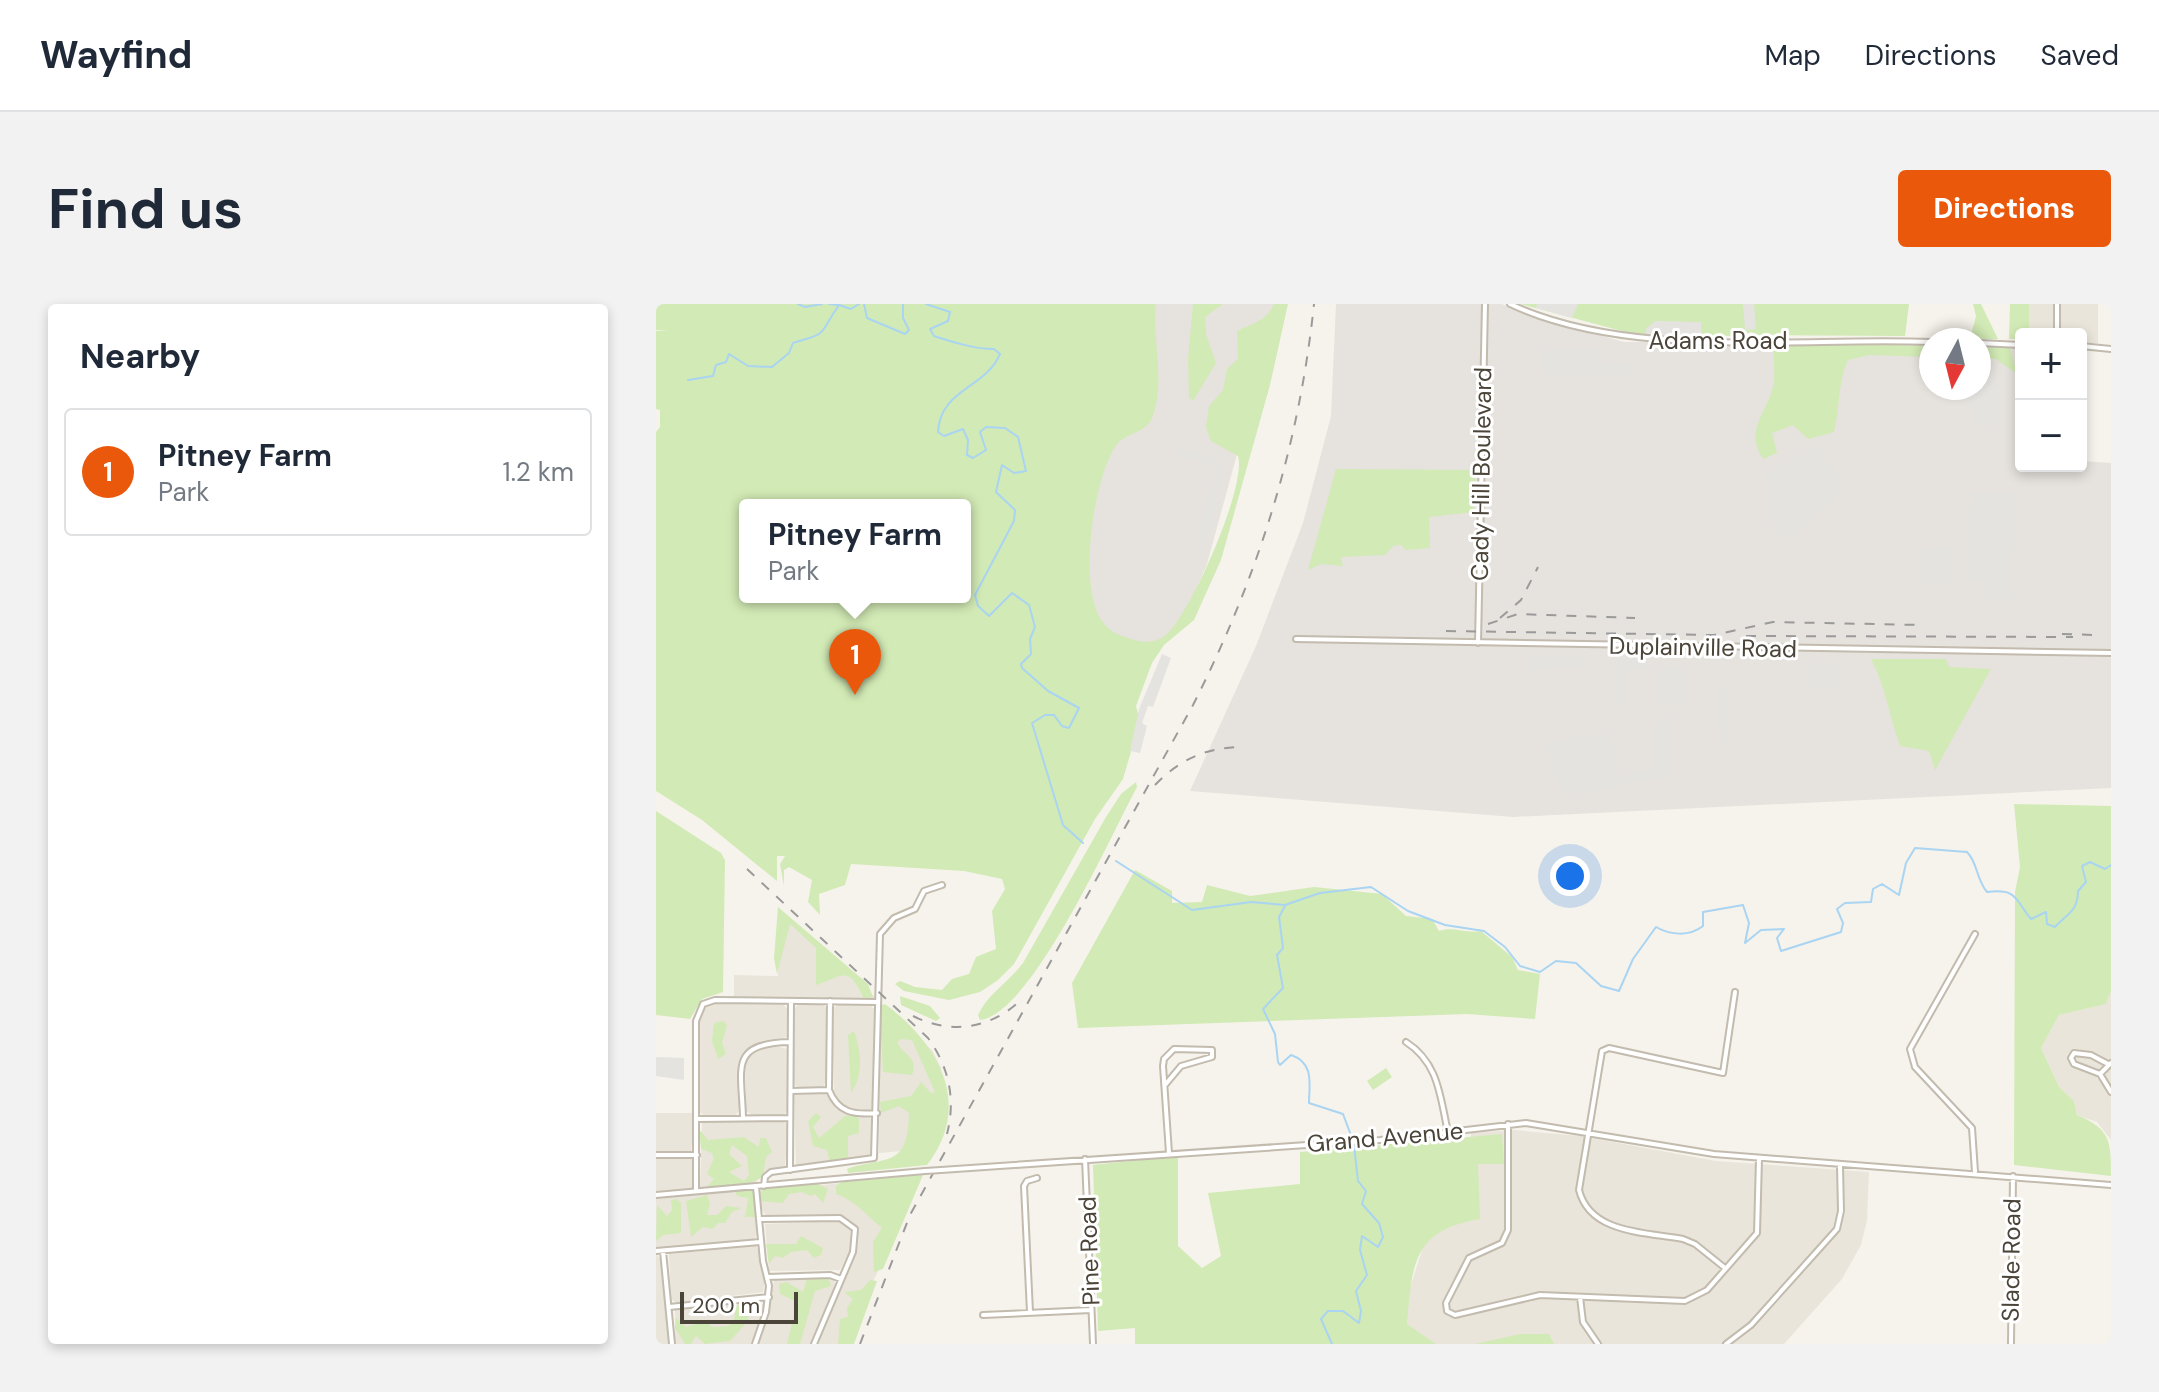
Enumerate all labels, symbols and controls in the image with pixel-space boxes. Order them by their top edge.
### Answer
text: Wayfind [40,30,193,80]
text: Map [1764,37,1821,74]
text: Directions [1865,37,1997,74]
text: Saved [2041,37,2119,74]
button: Directions [1898,170,2111,247]
text: Find us [48,172,243,245]
street label: Adams Road [1648,325,1788,356]
north arrow [1919,328,1991,400]
map controls [2015,328,2087,472]
button: + [2015,328,2087,400]
text: Nearby [80,334,200,379]
street label: Cady Hill Boulevard [1464,367,1498,581]
button: − [2015,400,2087,472]
text: Pitney Farm [158,436,332,475]
text: 1 [103,455,113,489]
text: 1.2 km [503,455,574,489]
text: Park [158,475,209,509]
popup [739,499,971,603]
text: Pitney Farm [768,515,942,554]
text: Park [768,554,819,588]
pin: 1 [829,629,881,695]
street label: Duplainville Road [1609,630,1797,664]
your location [1550,856,1590,896]
street label: Grand Avenue [1306,1115,1464,1159]
street label: Pine Road [1072,1196,1106,1306]
street label: Slade Road [1994,1198,2028,1322]
scale bar [680,1288,798,1324]
text: 200 m [692,1291,760,1320]

